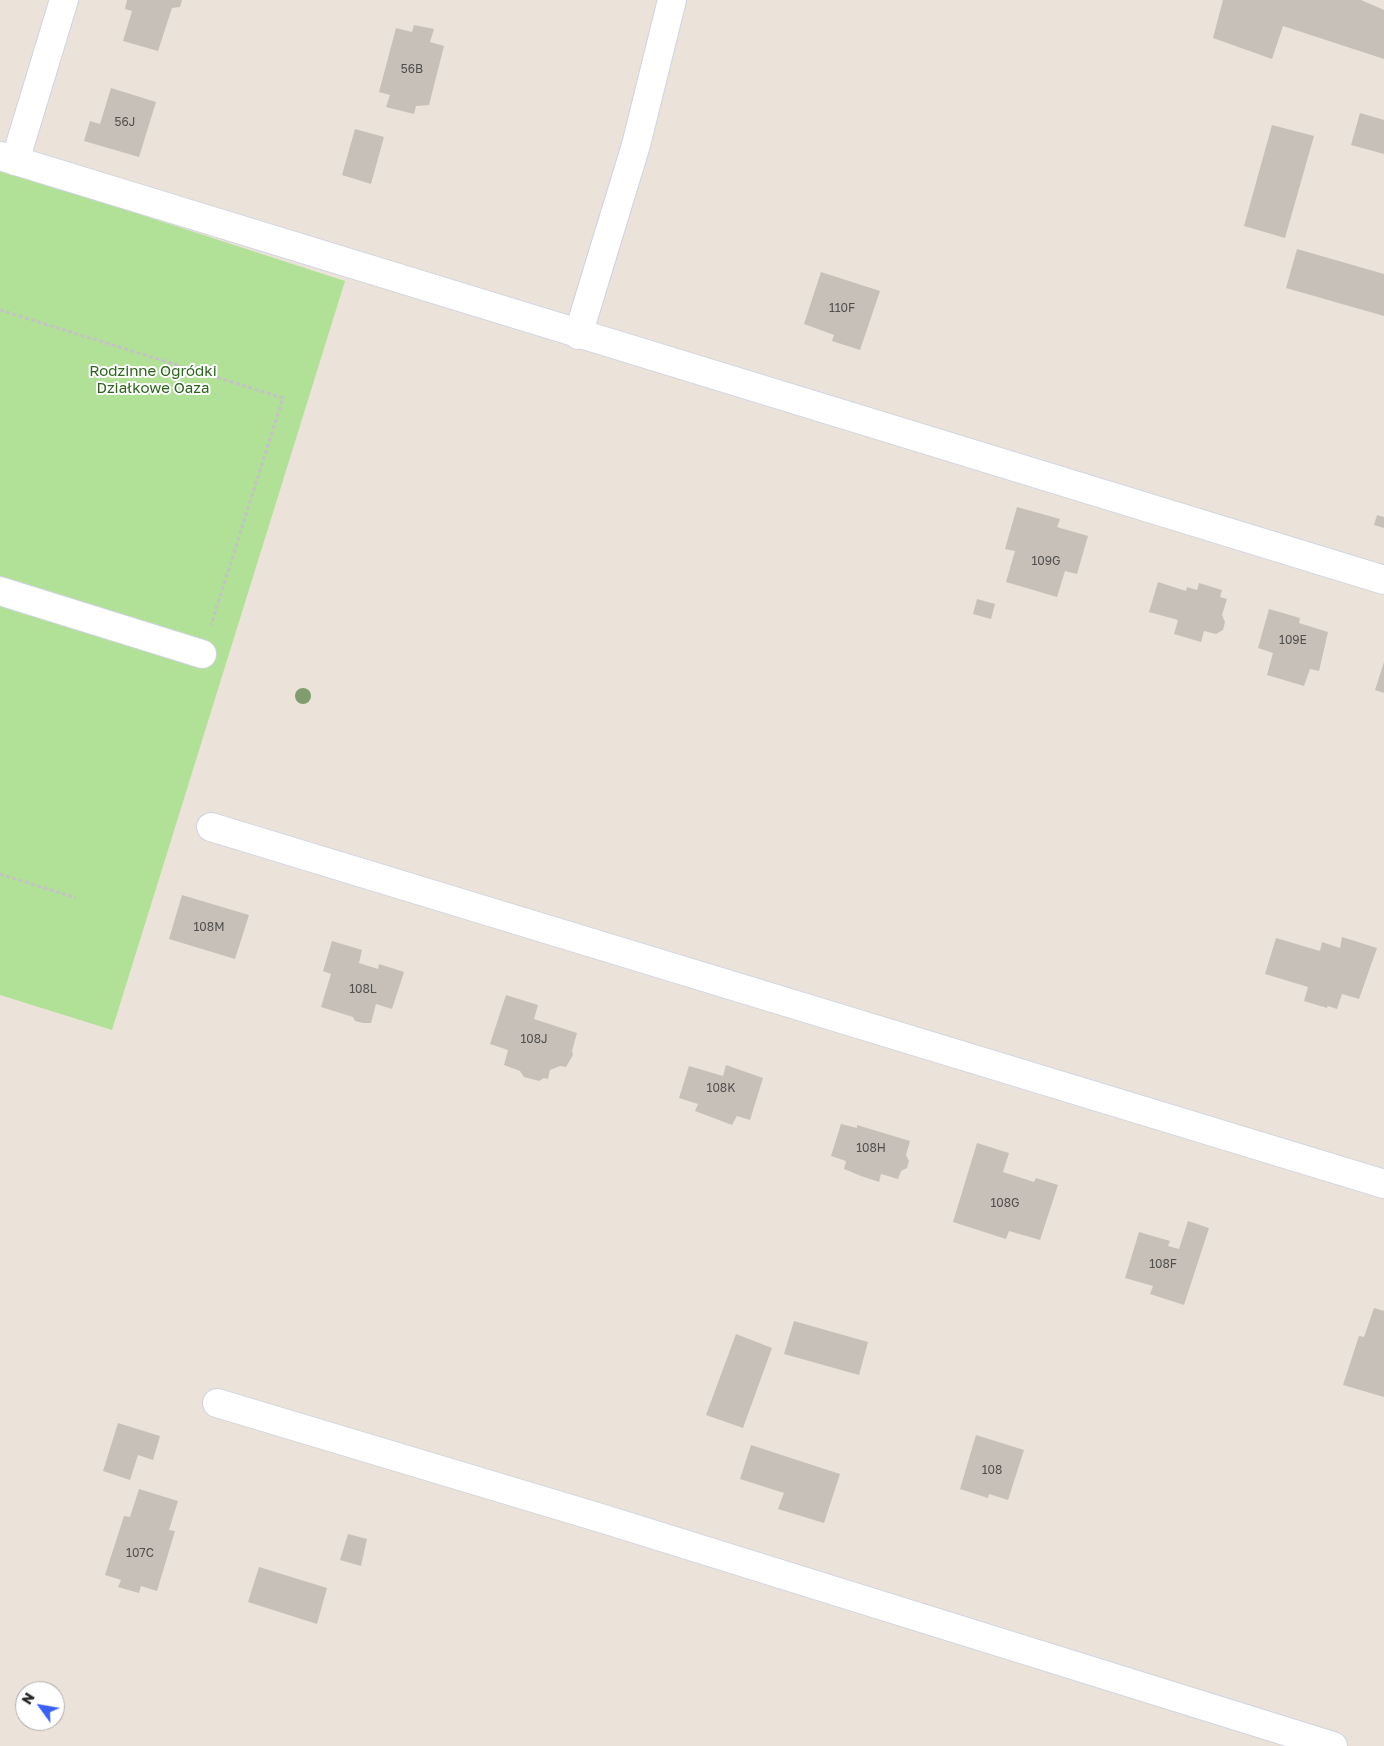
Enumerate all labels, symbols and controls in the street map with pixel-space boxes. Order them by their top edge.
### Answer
house number: 56B [401,62,423,76]
house number: 56J [115,115,135,129]
house number: 110F [829,301,855,315]
park label: Rodzinne Ogródki Działkowe Oaza [89,362,217,397]
house number: 109G [1032,554,1060,568]
house number: 109E [1279,633,1307,647]
house number: 108M [194,920,224,934]
house number: 108L [349,982,377,996]
house number: 108J [520,1032,548,1046]
house number: 108K [707,1081,735,1095]
house number: 108H [856,1141,886,1155]
house number: 108G [990,1196,1020,1210]
house number: 108F [1149,1257,1177,1271]
house number: 108 [982,1463,1002,1477]
house number: 107C [126,1546,154,1560]
north arrow [15,1681,65,1731]
text: N [18,1689,38,1707]

